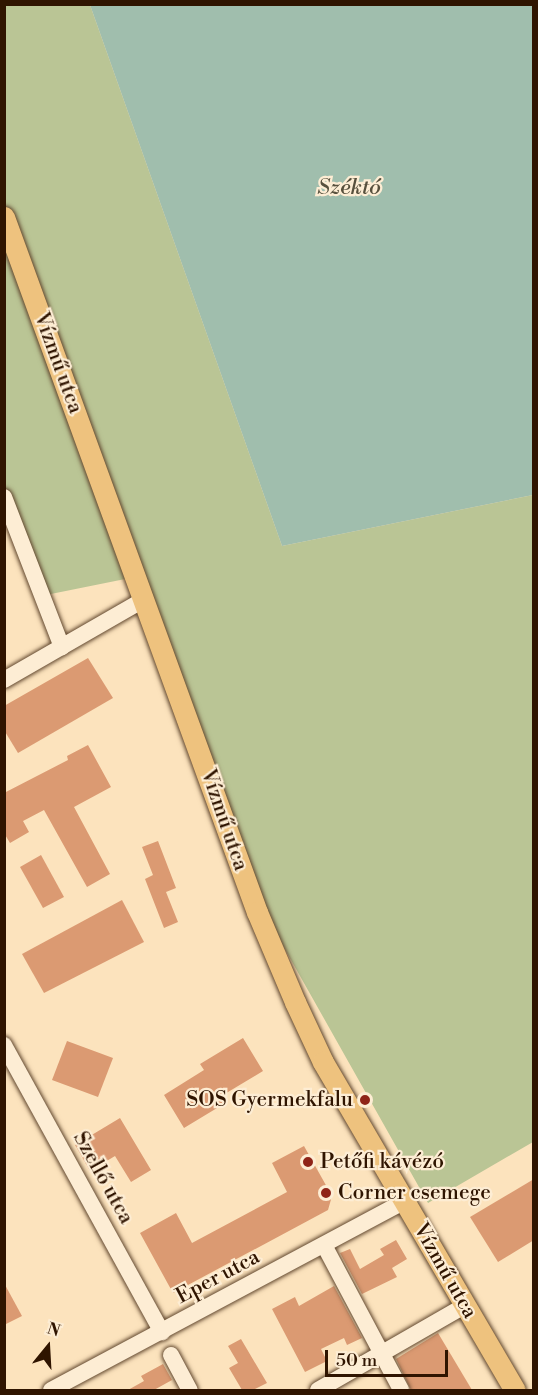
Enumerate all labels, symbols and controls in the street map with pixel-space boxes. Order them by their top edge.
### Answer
water label: Széktó [317,175,381,201]
street label: Vízmű utca [28,309,88,417]
street label: Vízmű utca [195,766,253,874]
place label: SOS Gyermekfalu [186,1087,353,1113]
marker: SOS Gyermekfalu [358,1093,372,1107]
street label: Szellő utca [67,1127,139,1229]
place label: Petőfi kávézó [320,1149,444,1175]
marker: Petőfi kávézó [301,1155,315,1169]
place label: Corner csemege [338,1180,491,1206]
marker: Corner csemege [319,1186,333,1200]
street label: Vízmű utca [408,1219,482,1323]
street label: Eper utca [172,1245,264,1309]
north arrow [18,1317,78,1377]
text: N [44,1318,63,1341]
scale bar [328,1338,451,1376]
text: 50 m [336,1349,377,1372]

